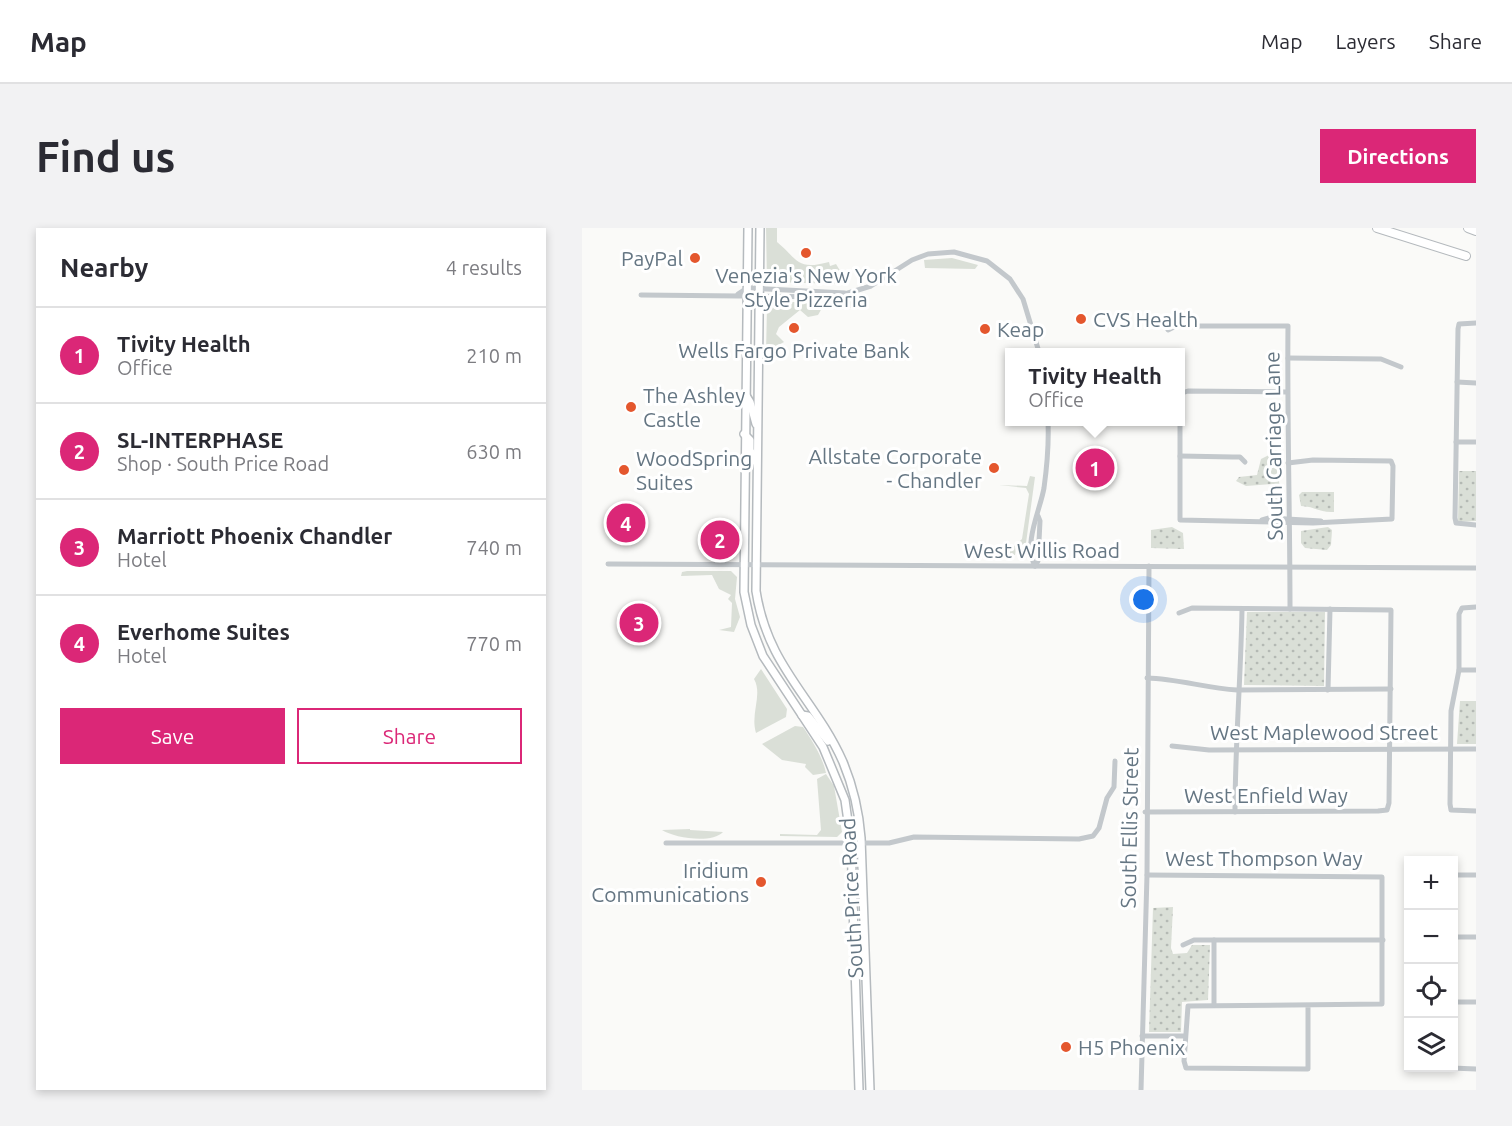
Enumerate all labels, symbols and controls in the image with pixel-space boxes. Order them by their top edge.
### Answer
text: Map [30,26,87,57]
text: Map [1261,29,1302,53]
text: Layers [1335,29,1396,53]
text: Share [1429,29,1482,53]
button: Directions [1320,129,1476,183]
text: Find us [36,133,175,180]
place label: PayPal [621,246,683,270]
marker: Venezia's New York Style Pizzeria [799,246,813,260]
marker: PayPal [688,251,702,265]
text: Nearby [60,253,148,282]
text: 4 results [446,256,522,279]
place label: Venezia's New York Style Pizzeria [715,263,897,311]
place label: CVS Health [1093,307,1198,331]
marker: CVS Health [1074,312,1088,326]
place label: Keap [997,317,1044,341]
marker: Wells Fargo Private Bank [787,321,801,335]
marker: Keap [978,322,992,336]
text: Tivity Health [117,331,251,356]
place label: Wells Fargo Private Bank [678,338,910,362]
text: 1 [74,344,85,367]
text: 210 m [466,344,522,367]
popup [1005,348,1185,426]
street label: South Carriage Lane [1259,351,1287,541]
text: Office [117,356,173,379]
text: Tivity Health [1028,363,1162,388]
place label: The Ashley Castle [643,383,745,431]
text: Office [1028,388,1084,411]
marker: The Ashley Castle [624,400,638,414]
text: SL-INTERPHASE [117,427,283,452]
text: 2 [74,440,85,463]
text: 630 m [466,440,522,463]
place label: Allstate Corporate - Chandler [808,444,982,492]
place label: WoodSpring Suites [636,446,752,494]
pin: 1 [1076,446,1114,490]
text: Shop · South Price Road [117,452,329,475]
marker: Allstate Corporate - Chandler [987,461,1001,475]
marker: WoodSpring Suites [617,463,631,477]
pin: 4 [606,500,645,546]
pin: 2 [700,518,740,562]
text: Marriott Phoenix Chandler [117,523,392,548]
text: 3 [74,536,85,559]
text: 740 m [466,536,522,559]
street label: West Willis Road [964,538,1120,562]
text: Hotel [117,548,167,571]
your location [1129,585,1158,614]
pin: 3 [620,600,658,646]
text: Everhome Suites [117,619,290,644]
text: 4 [74,632,85,655]
text: 770 m [466,632,522,655]
text: Hotel [117,644,167,667]
button: Save [60,708,285,764]
button: Share [297,708,522,764]
street label: West Maplewood Street [1210,720,1438,744]
street label: South Ellis Street [1116,747,1142,909]
street label: West Enfield Way [1184,783,1348,807]
street label: South Price Road [835,817,867,979]
street label: West Thompson Way [1165,846,1363,870]
map controls [1404,856,1458,1072]
button: + [1404,856,1458,910]
place label: Iridium Communications [591,858,749,906]
marker: Iridium Communications [754,875,768,889]
button: − [1404,910,1458,964]
button: locate [1404,964,1458,1018]
button: layers [1404,1018,1458,1072]
place label: H5 Phoenix [1078,1035,1186,1059]
marker: H5 Phoenix [1059,1040,1073,1054]

